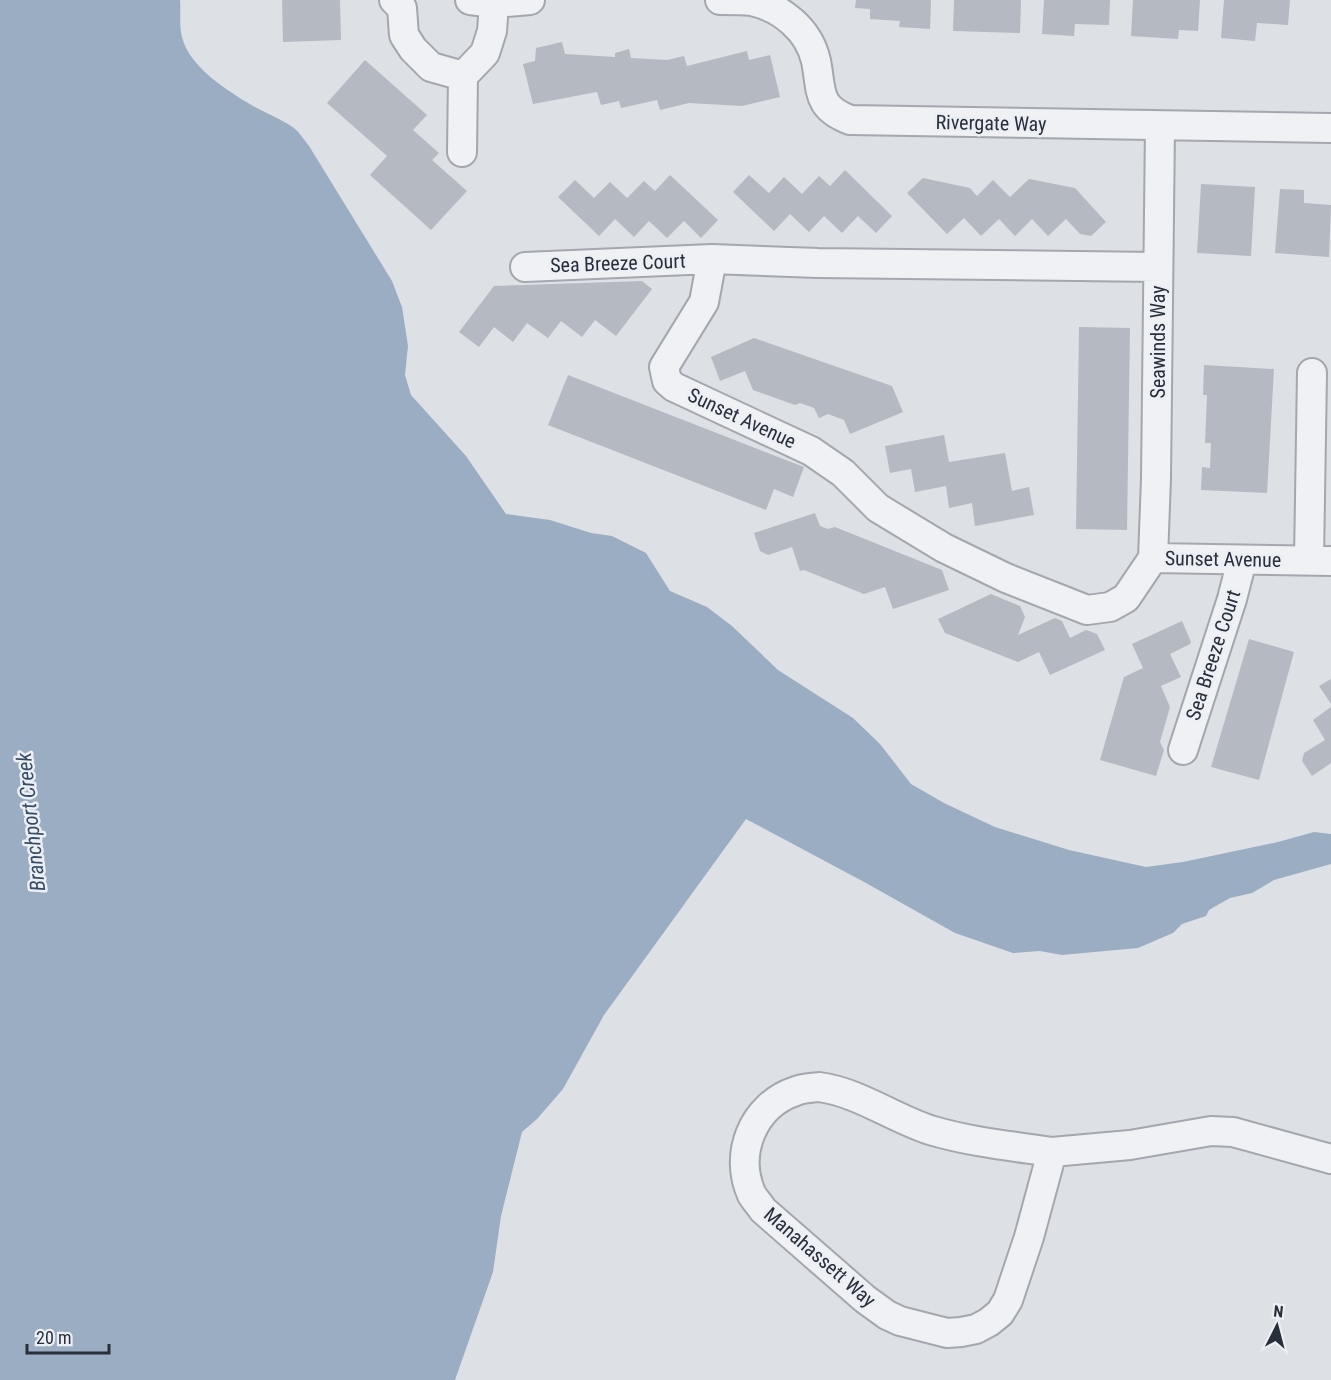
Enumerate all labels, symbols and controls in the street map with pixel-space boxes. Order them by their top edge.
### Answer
street label: Rivergate Way [935,110,1047,136]
street label: Sea Breeze Court [550,249,686,277]
street label: Seawinds Way [1146,286,1170,398]
street label: Sunset Avenue [684,383,800,453]
street label: Sunset Avenue [1165,546,1281,572]
street label: Sea Breeze Court [1181,587,1245,723]
water label: Branchport Creek [12,751,50,893]
street label: Manahassett Way [759,1202,881,1312]
north arrow [1247,1296,1307,1356]
text: N [1273,1302,1284,1322]
scale bar [27,1317,110,1355]
text: 20 m [36,1327,71,1348]

